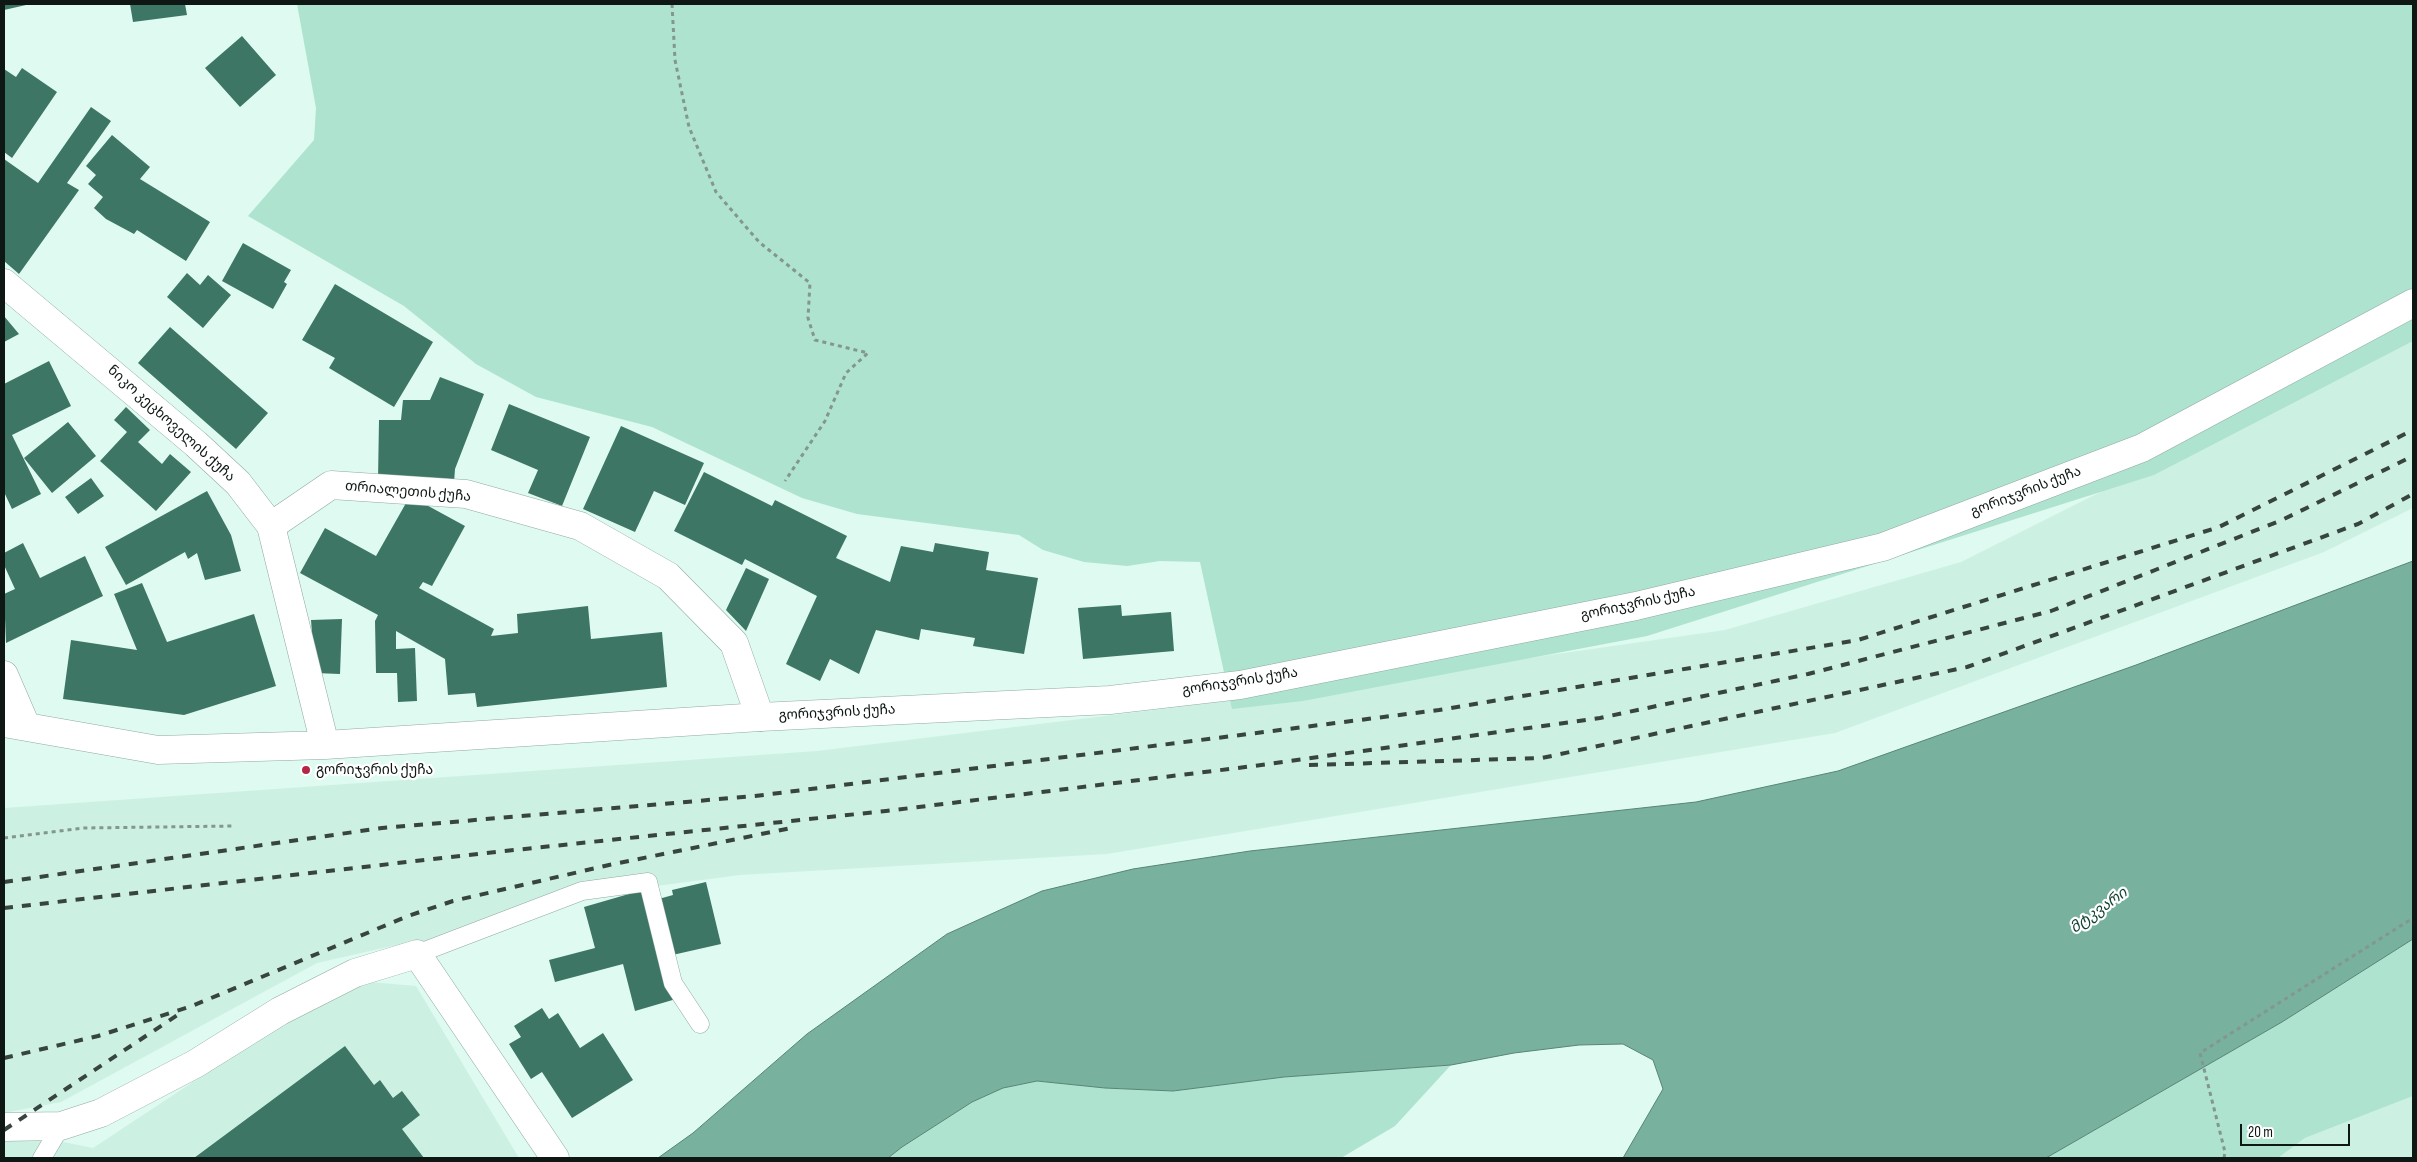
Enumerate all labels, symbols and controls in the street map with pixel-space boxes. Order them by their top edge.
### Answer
street label: ნიკო კეცხოველის ქუჩა [104,362,238,486]
street label: გორიჯვრის ქუჩა [1968,463,2084,521]
street label: თრიალეთის ქუჩა [344,478,472,506]
street label: გორიჯვრის ქუჩა [1579,584,1697,624]
street label: გორიჯვრის ქუჩა [1181,665,1299,699]
street label: გორიჯვრის ქუჩა [778,702,896,724]
place label: გორიჯვრის ქუჩა [316,762,433,778]
marker: გორიჯვრის ქუჩა [300,764,312,776]
water label: მტკვარი [2067,884,2131,938]
scale bar [2242,1114,2352,1146]
text: 20 m [2248,1123,2273,1142]

